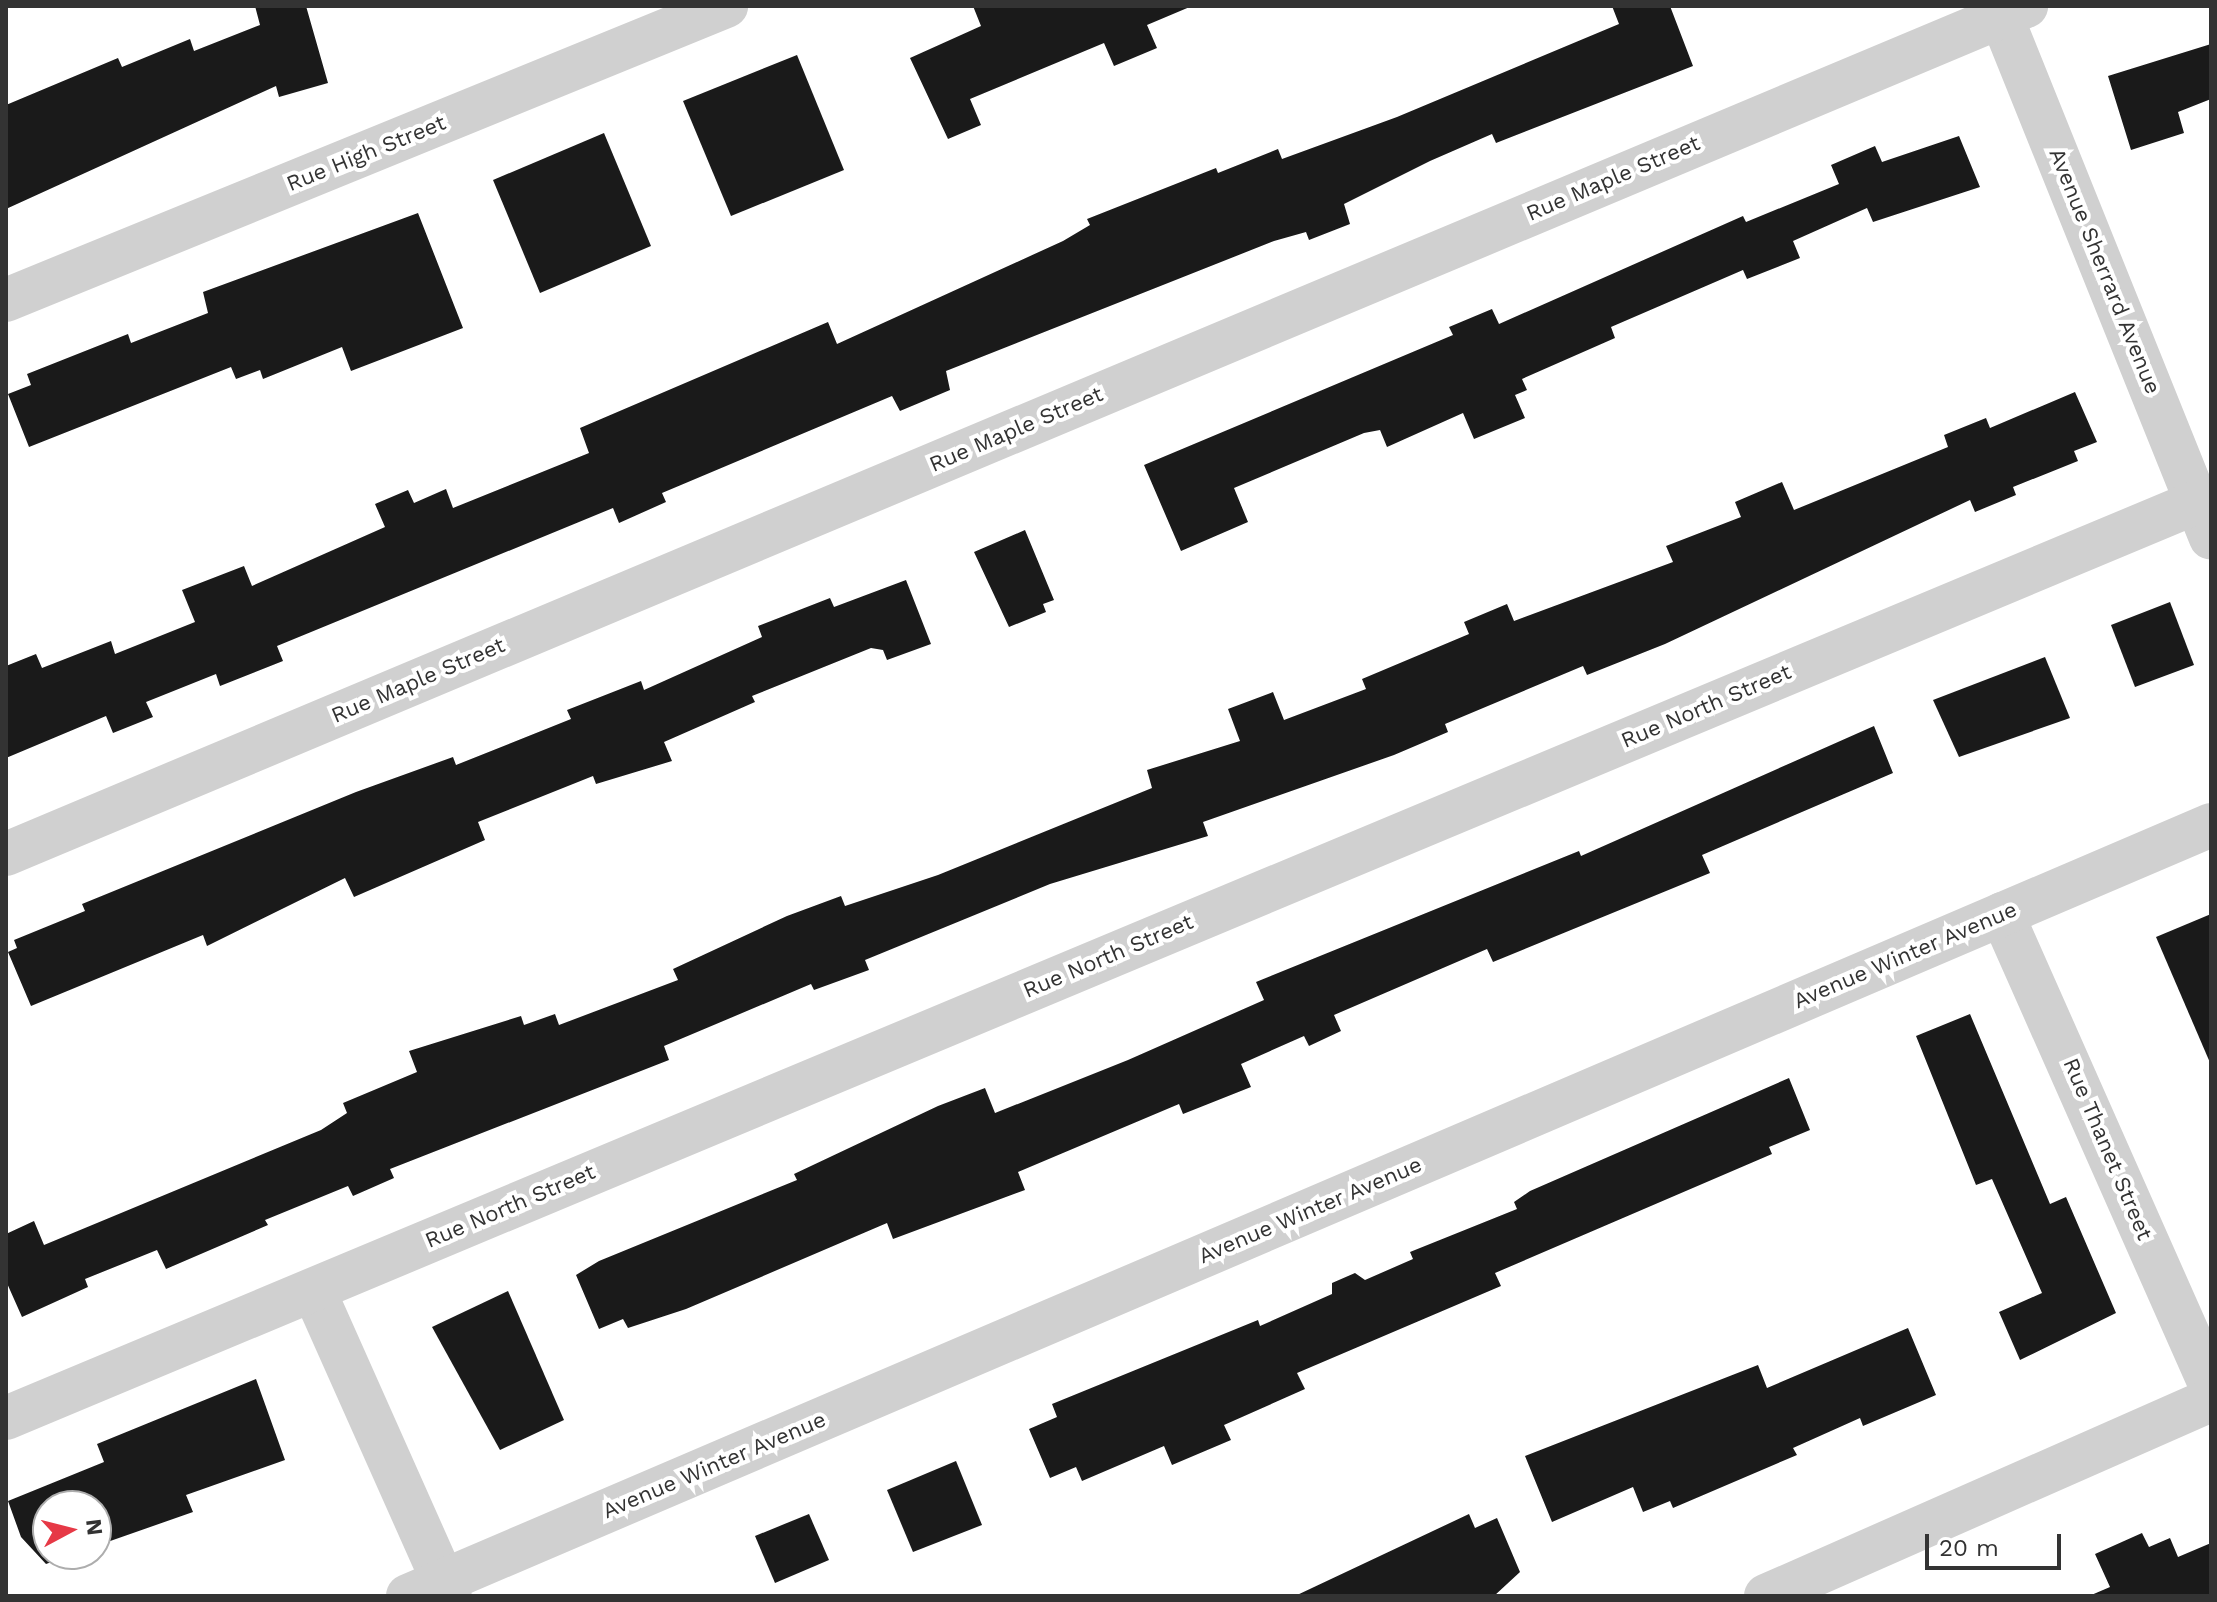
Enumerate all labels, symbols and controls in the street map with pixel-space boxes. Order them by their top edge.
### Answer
street label: Rue High Street [283,109,449,197]
street label: Rue Maple Street [1522,129,1704,227]
street label: Avenue Sherrard Avenue [2043,144,2167,398]
street label: Rue Maple Street [925,380,1107,478]
street label: Rue Maple Street [327,631,509,729]
street label: Rue North Street [1617,658,1795,754]
street label: Avenue Winter Avenue [1788,896,2022,1014]
street label: Rue North Street [1019,908,1197,1004]
street label: Rue Thanet Street [2058,1054,2158,1244]
street label: Avenue Winter Avenue [1193,1151,1427,1269]
street label: Rue North Street [421,1158,599,1254]
street label: Avenue Winter Avenue [597,1406,831,1524]
north arrow [32,1490,112,1570]
text: N [81,1518,108,1537]
scale bar [1929,1518,2065,1568]
text: 20 m [1939,1534,1999,1562]

